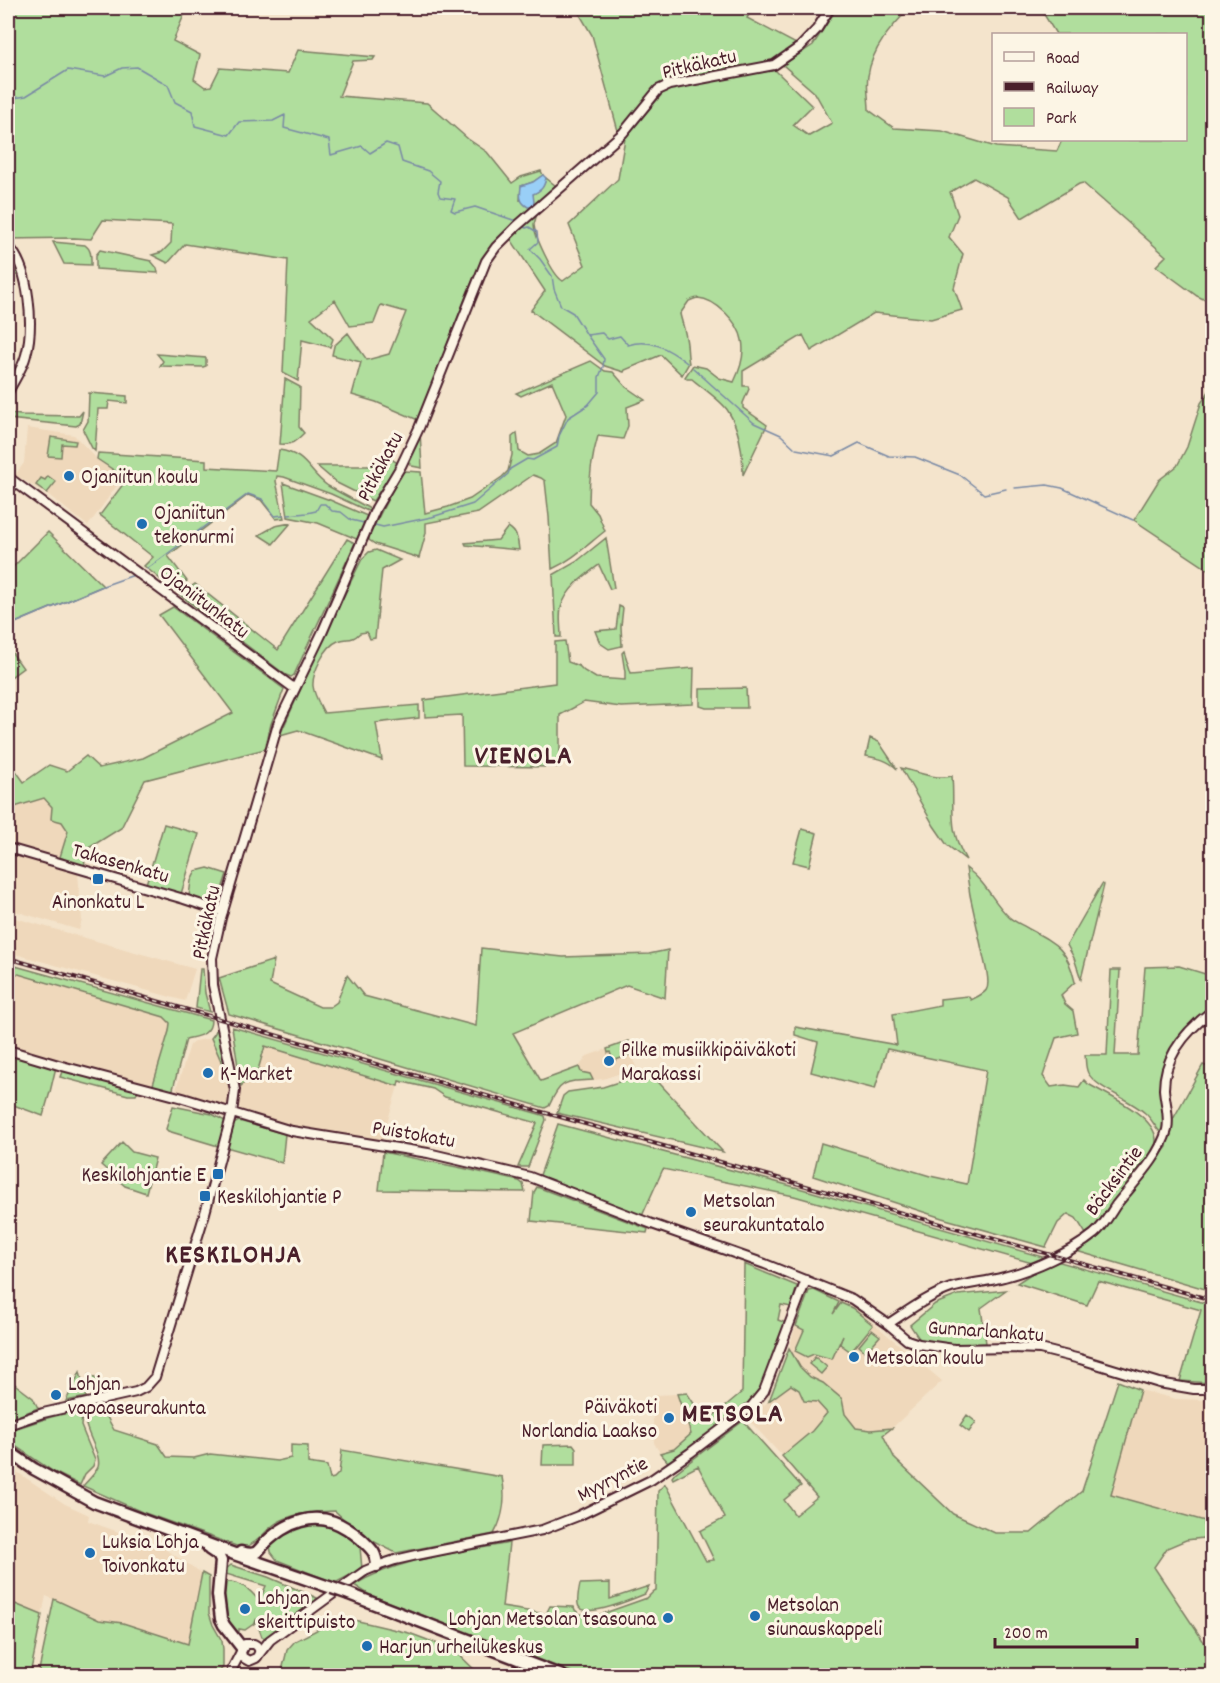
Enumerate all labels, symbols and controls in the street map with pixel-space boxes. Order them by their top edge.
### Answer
legend [992,33,1187,141]
street label: Pitkäkatu [660,43,740,89]
text: Road [1046,47,1080,72]
text: Railway [1046,77,1099,102]
text: Park [1046,107,1077,132]
street label: Pitkäkatu [351,427,413,508]
place label: Ojaniitun koulu [81,464,198,494]
marker: Ojaniitun koulu [62,469,76,483]
place label: Ojaniitun tekonurmi [154,500,234,554]
marker: Ojaniitun tekonurmi [135,517,149,531]
street label: Ojaniitunkatu [152,559,255,647]
district label: VIENOLA [475,738,573,777]
street label: Takasenkatu [68,837,172,893]
marker: Ainonkatu L [91,872,105,886]
street label: Pitkäkatu [185,883,230,963]
place label: Ainonkatu L [52,889,145,919]
place label: Pilke musiikkipäiväkoti Marakassi [621,1037,796,1091]
marker: Pilke musiikkipäiväkoti Marakassi [602,1054,616,1068]
place label: K-Market [220,1061,293,1091]
marker: K-Market [201,1066,215,1080]
street label: Puistokatu [370,1114,457,1158]
street label: Bäcksintie [1079,1141,1152,1223]
place label: Keskilohjantie E [82,1162,206,1192]
marker: Keskilohjantie E [211,1167,225,1181]
place label: Keskilohjantie P [217,1184,341,1214]
place label: Metsolan seurakuntatalo [703,1188,825,1242]
marker: Keskilohjantie P [198,1189,212,1203]
marker: Metsolan seurakuntatalo [684,1205,698,1219]
district label: KESKILOHJA [165,1237,303,1276]
street label: Gunnarlankatu [927,1314,1045,1352]
place label: Metsolan koulu [866,1345,984,1375]
marker: Metsolan koulu [847,1350,861,1364]
place label: Lohjan vapaaseurakunta [68,1371,207,1425]
marker: Lohjan vapaaseurakunta [49,1388,63,1402]
place label: Päiväkoti Norlandia Laakso [522,1394,657,1448]
district label: METSOLA [682,1396,784,1435]
marker: Päiväkoti Norlandia Laakso [662,1411,676,1425]
street label: Myyryntie [573,1450,654,1511]
place label: Luksia Lohja Toivonkatu [102,1529,200,1583]
marker: Luksia Lohja Toivonkatu [83,1546,97,1560]
place label: Lohjan skeittipuisto [257,1585,355,1639]
place label: Metsolan siunauskappeli [767,1592,882,1646]
marker: Lohjan skeittipuisto [238,1602,252,1616]
place label: Lohjan Metsolan tsasouna [449,1606,657,1636]
marker: Metsolan siunauskappeli [748,1609,762,1623]
marker: Lohjan Metsolan tsasouna [661,1611,675,1625]
scale bar [995,1611,1138,1649]
text: 200 m [1004,1622,1048,1647]
place label: Harjun urheilukeskus [379,1634,543,1664]
marker: Harjun urheilukeskus [360,1639,374,1653]

